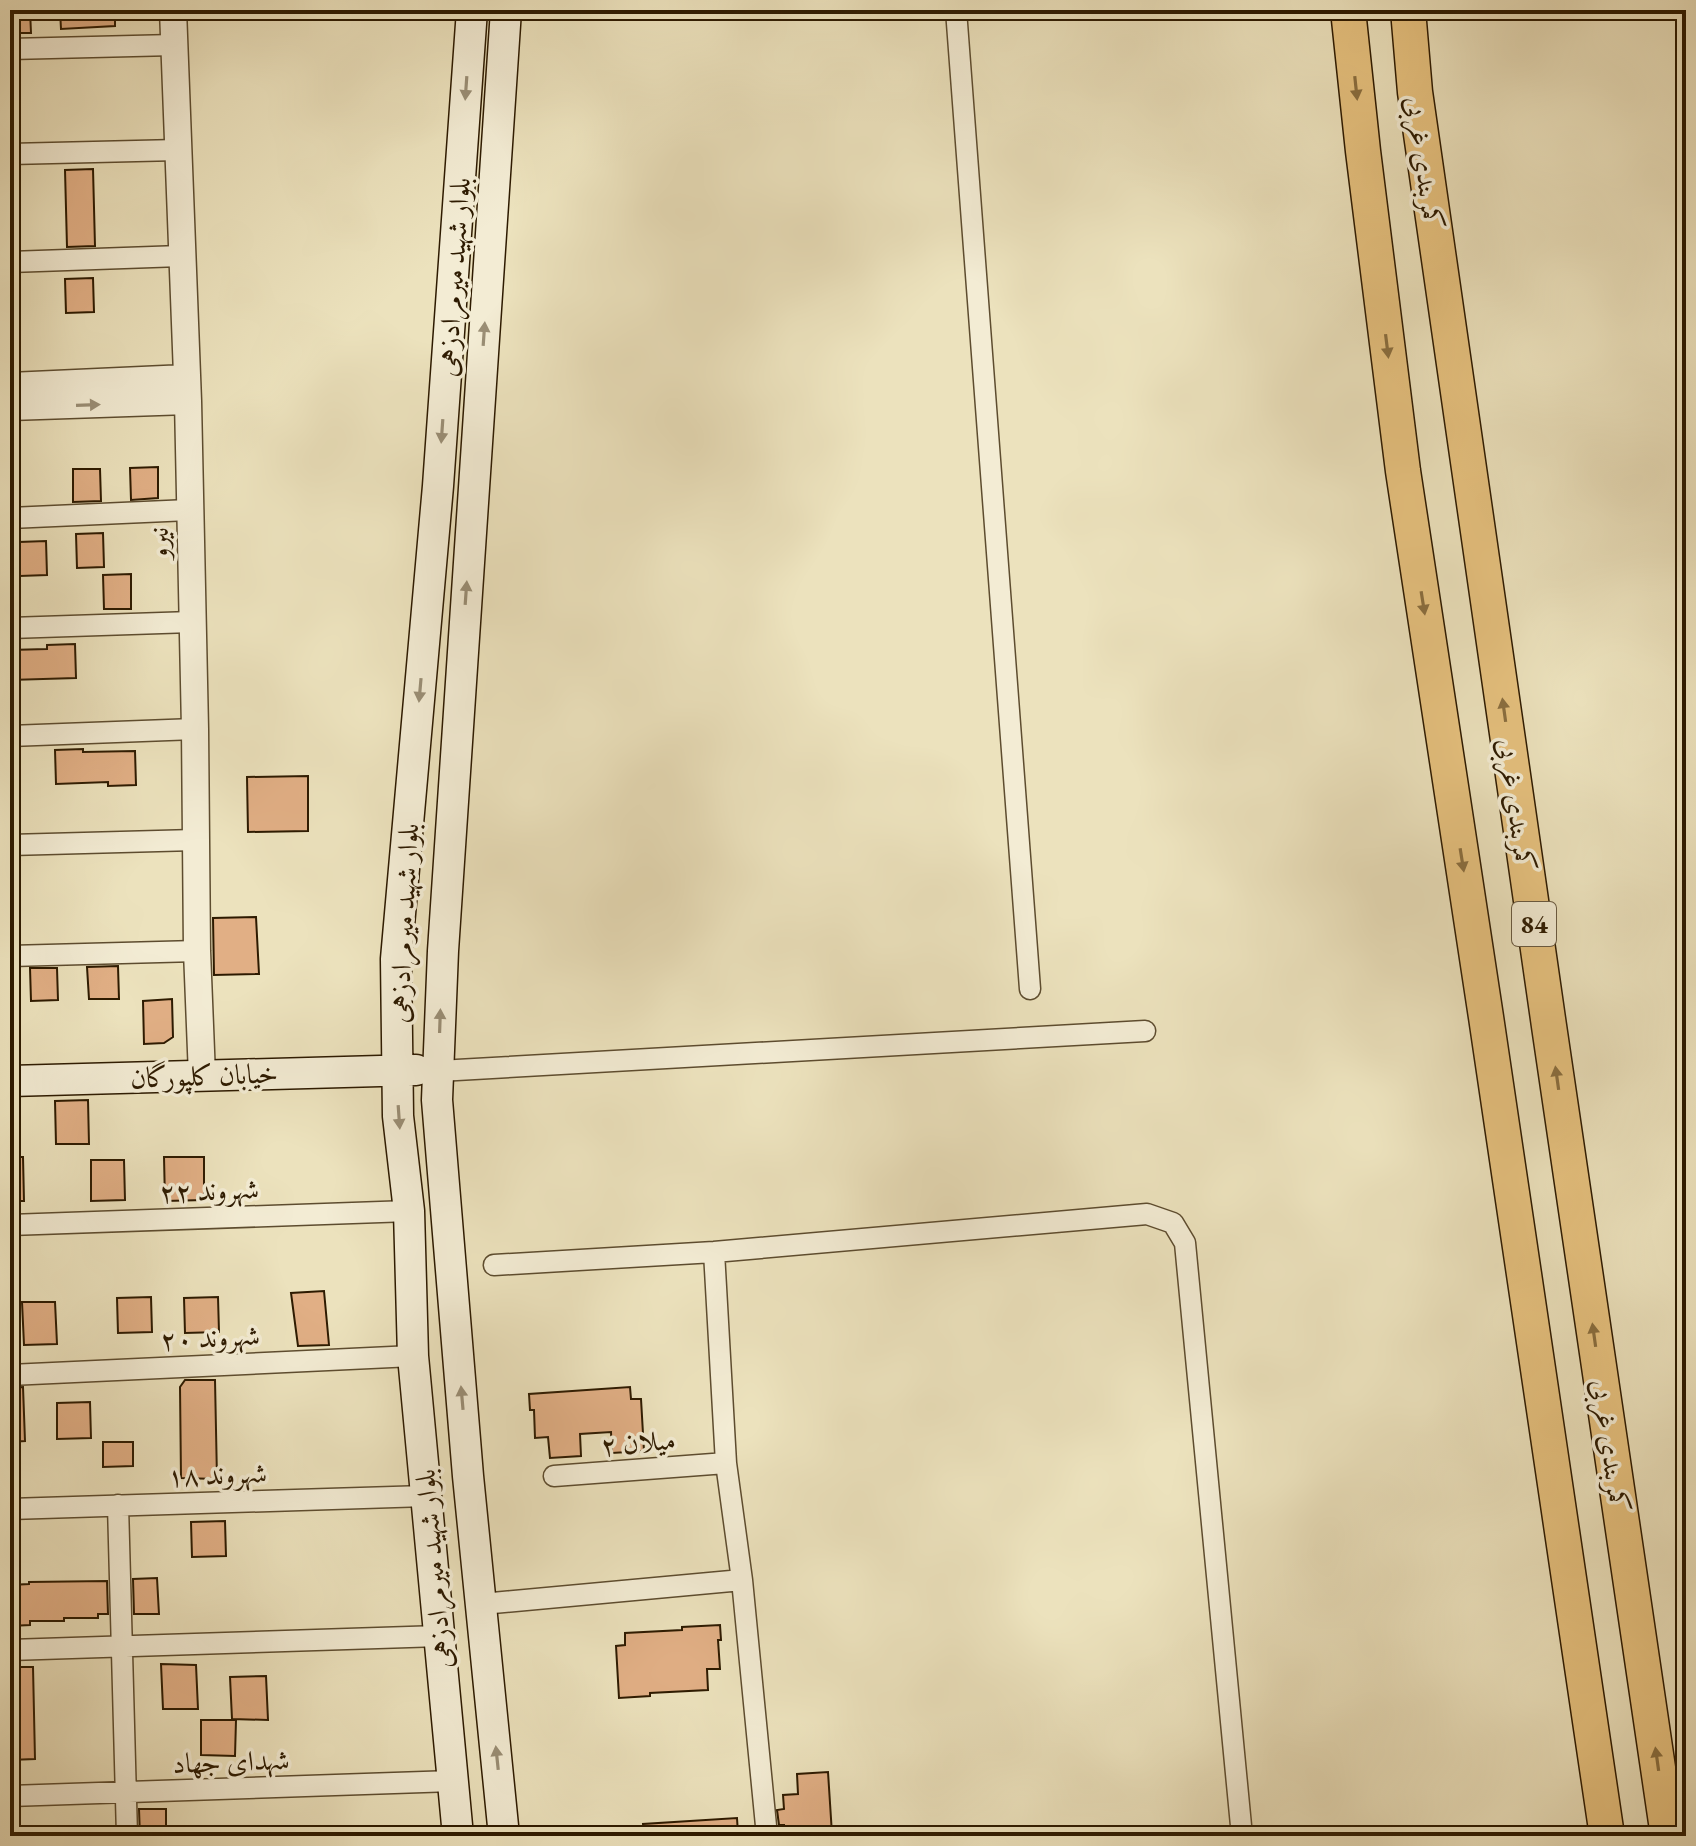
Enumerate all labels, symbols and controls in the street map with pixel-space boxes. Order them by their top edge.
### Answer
one-way arrow [459,76,472,101]
one-way arrow [1350,76,1363,101]
street label: کمربندی غربی [1396,94,1452,232]
street label: بلوار شهید میرمرادزهی [428,176,480,378]
one-way arrow [478,321,491,346]
one-way arrow [1381,334,1394,359]
one-way arrow [76,398,101,411]
one-way arrow [435,419,448,444]
street label: نیرو [140,527,176,562]
one-way arrow [460,580,473,605]
one-way arrow [1417,591,1430,616]
one-way arrow [413,678,426,703]
one-way arrow [1497,697,1510,722]
street label: کمربندی غربی [1488,736,1544,874]
street label: بلوار شهید میرمرادزهی [380,822,428,1024]
one-way arrow [1457,848,1469,873]
road number: 84 [1512,902,1556,946]
one-way arrow [434,1008,447,1033]
street label: خیابان کلپورگان [129,1054,279,1097]
one-way arrow [1550,1065,1563,1090]
one-way arrow [392,1105,405,1130]
street label: شهروند ۲۲ [158,1170,260,1211]
street label: شهروند ۲۰ [159,1316,261,1359]
one-way arrow [1588,1323,1600,1348]
street label: کمربندی غربی [1582,1377,1638,1515]
one-way arrow [455,1385,468,1410]
street label: میلان ۲ [599,1421,677,1463]
street label: شهروند ۱۸ [166,1454,268,1495]
street label: بلوار شهید میرمرادزهی [406,1468,462,1670]
street label: شهدای جهاد [172,1741,290,1782]
one-way arrow [490,1745,503,1770]
one-way arrow [1650,1746,1663,1771]

